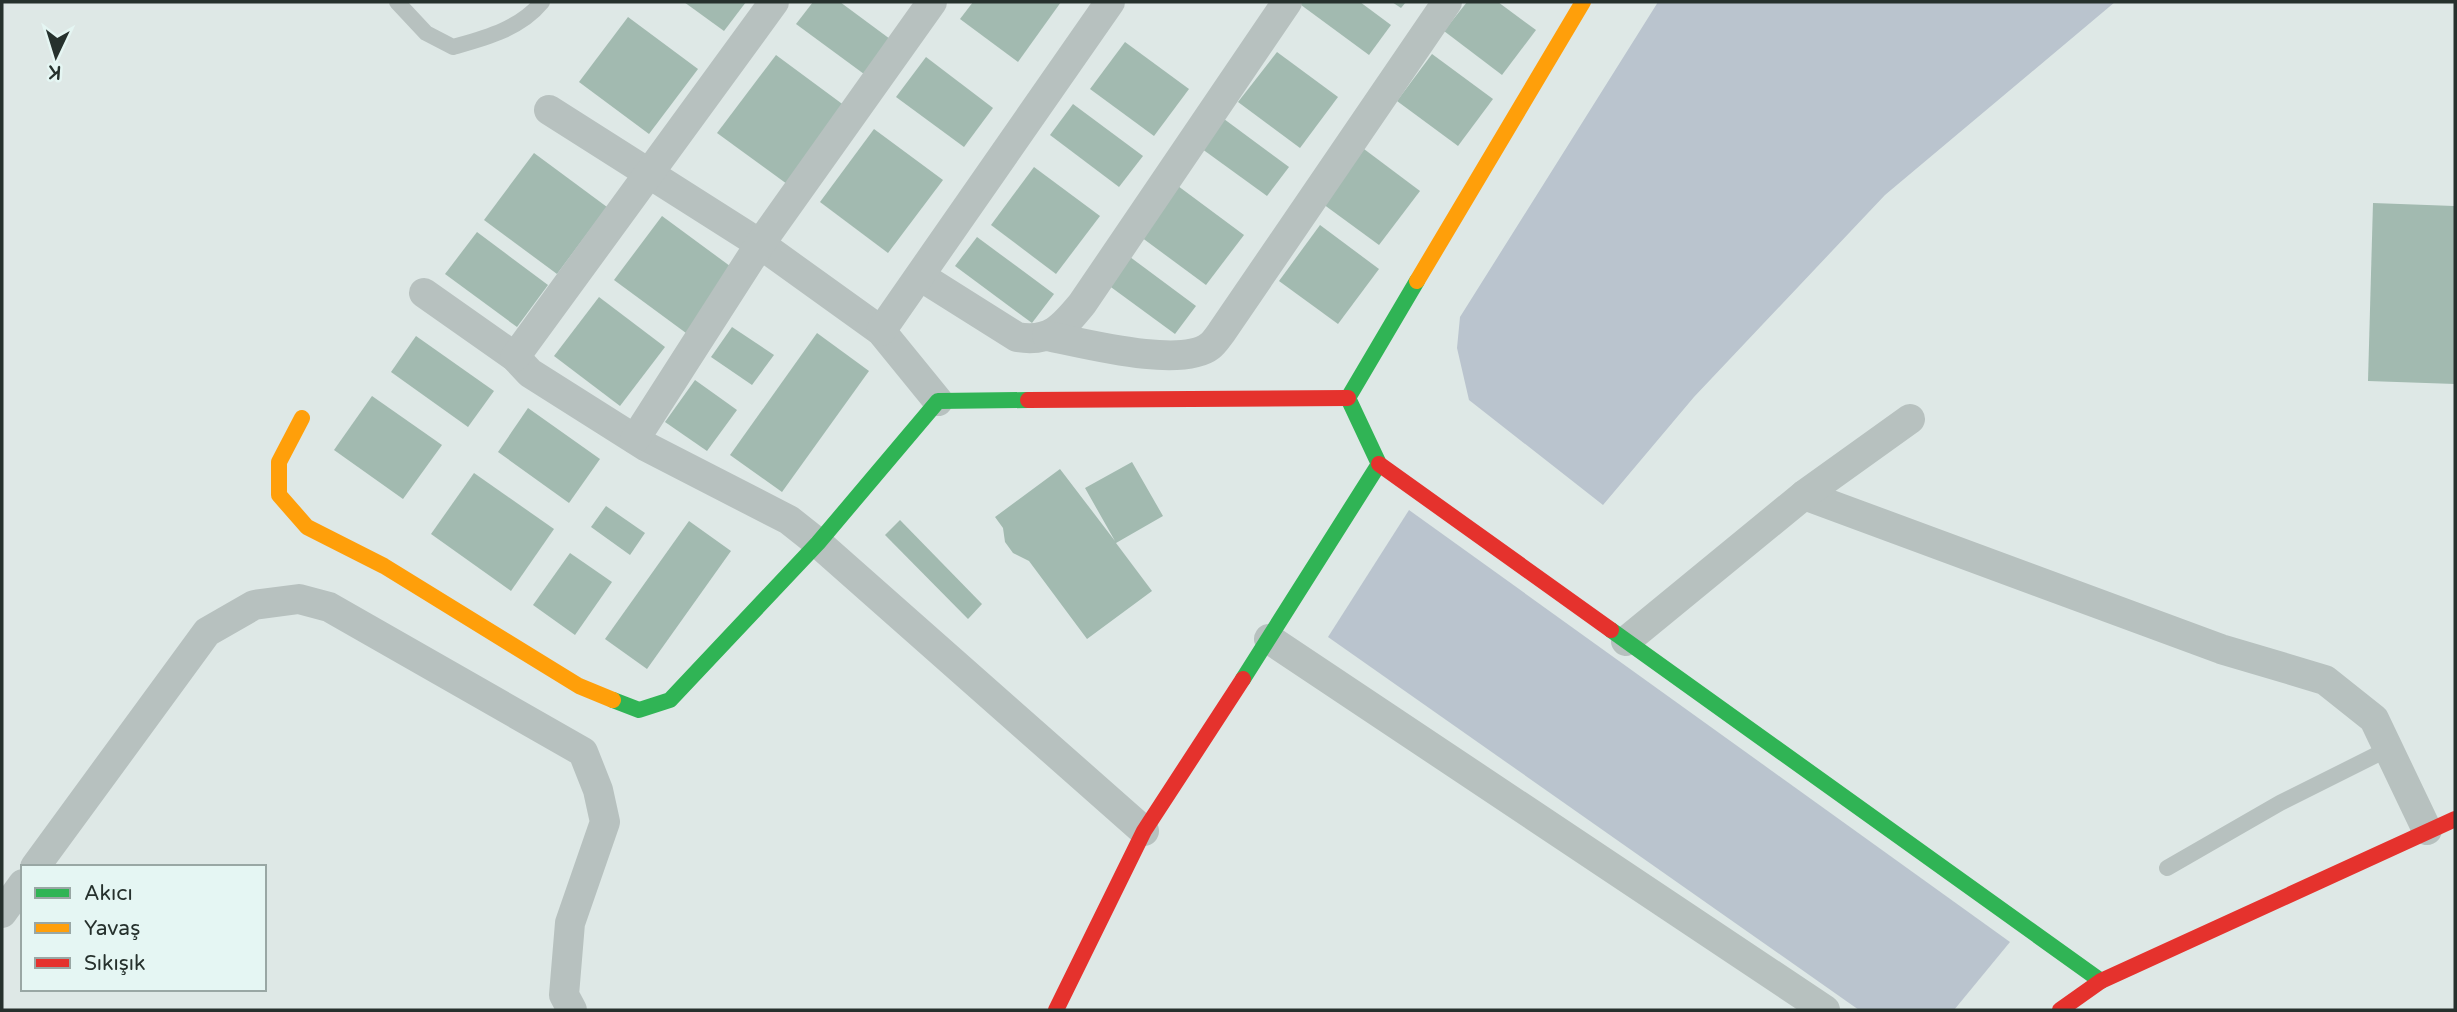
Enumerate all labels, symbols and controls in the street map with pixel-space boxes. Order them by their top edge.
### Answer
north arrow [21,21,91,91]
text: K [47,61,62,83]
legend [21,865,266,991]
text: Akıcı [84,881,133,906]
text: Yavaş [84,916,140,941]
text: Sıkışık [84,951,145,976]

